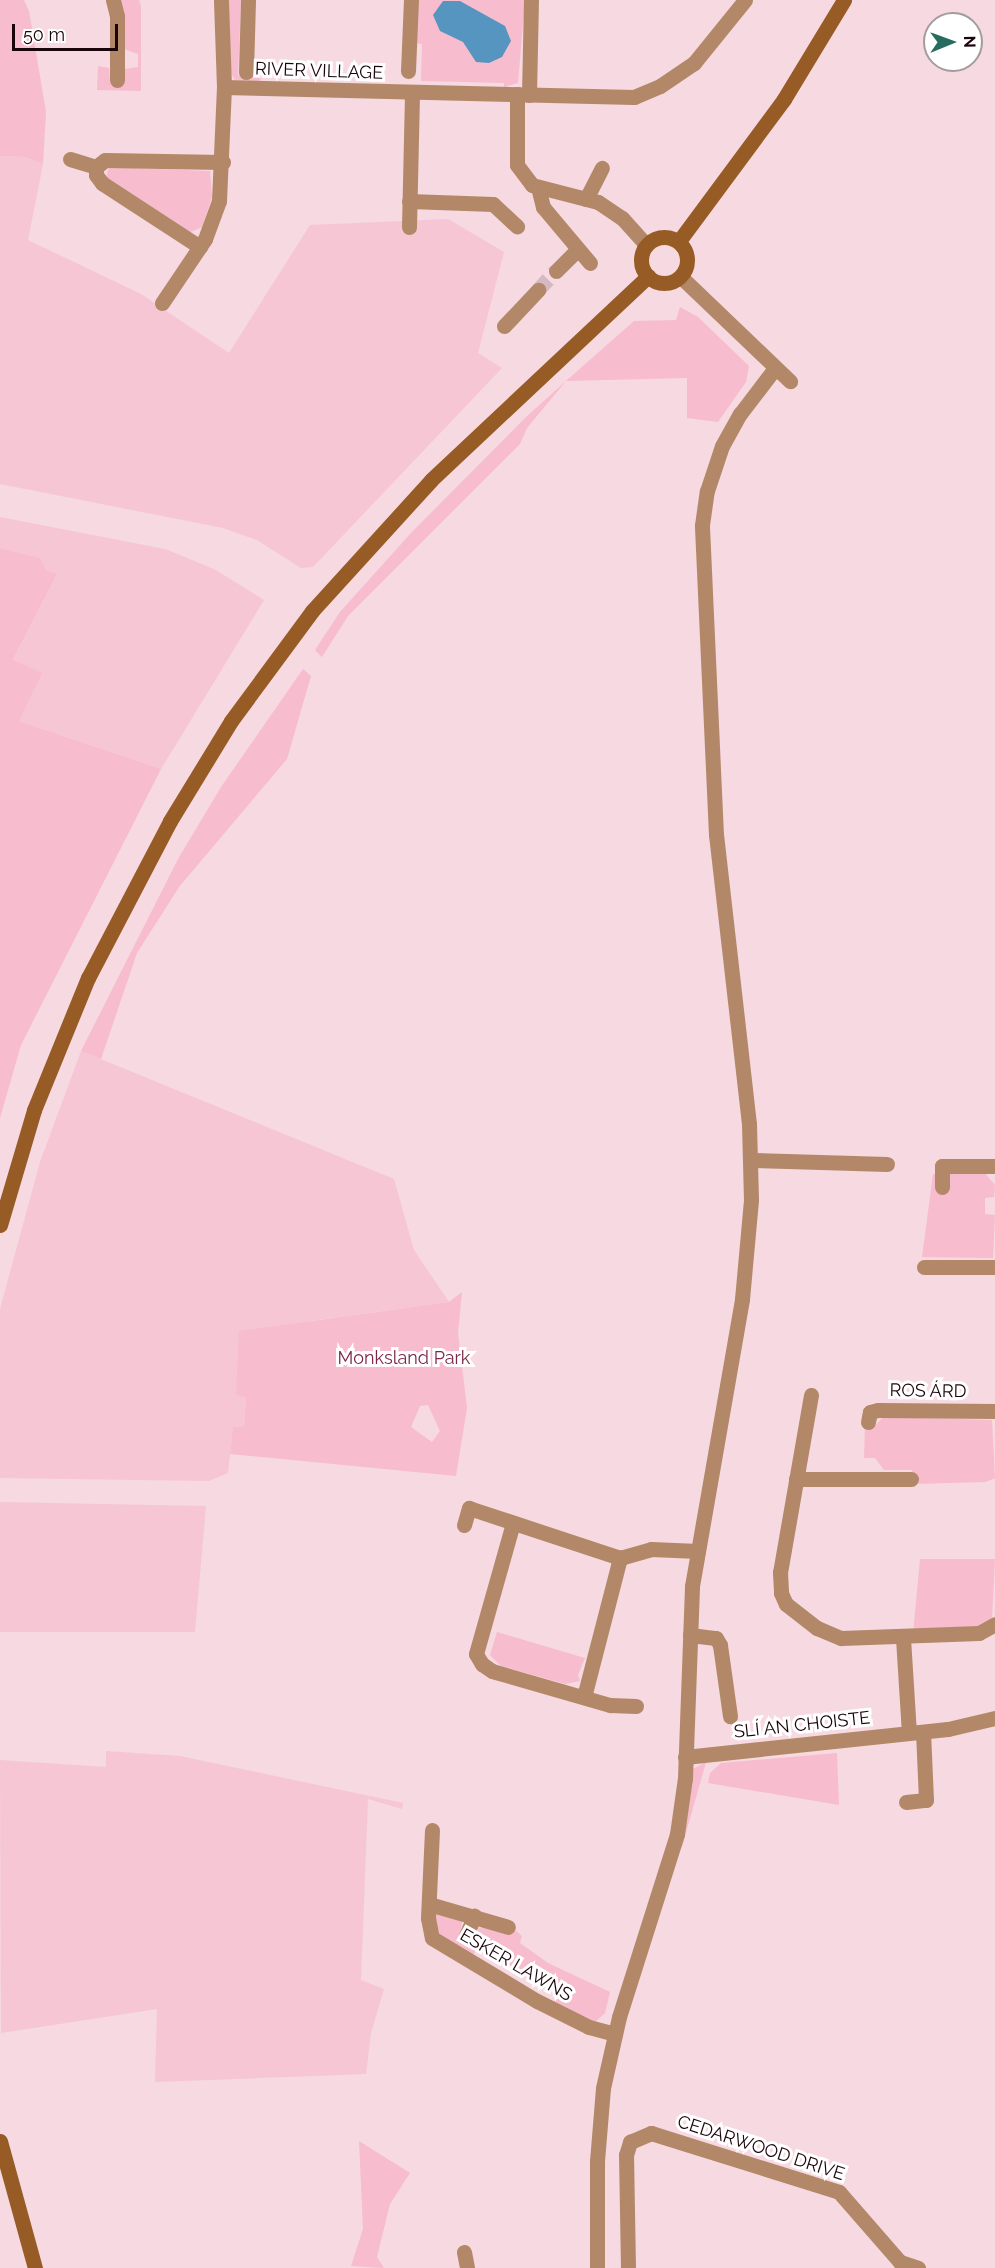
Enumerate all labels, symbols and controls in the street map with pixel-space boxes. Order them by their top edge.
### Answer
scale bar [15,12,122,50]
north arrow [923,12,983,72]
text: 50 m [23,24,65,45]
text: N [960,35,979,48]
street label: RIVER VILLAGE [254,58,384,84]
park label: Monksland Park [338,1347,470,1369]
street label: ROS ÁRD [889,1380,967,1402]
street label: SLÍ AN CHOISTE [732,1707,872,1743]
street label: ESKER LAWNS [456,1924,576,2006]
street label: CEDARWOOD DRIVE [675,2111,847,2185]

